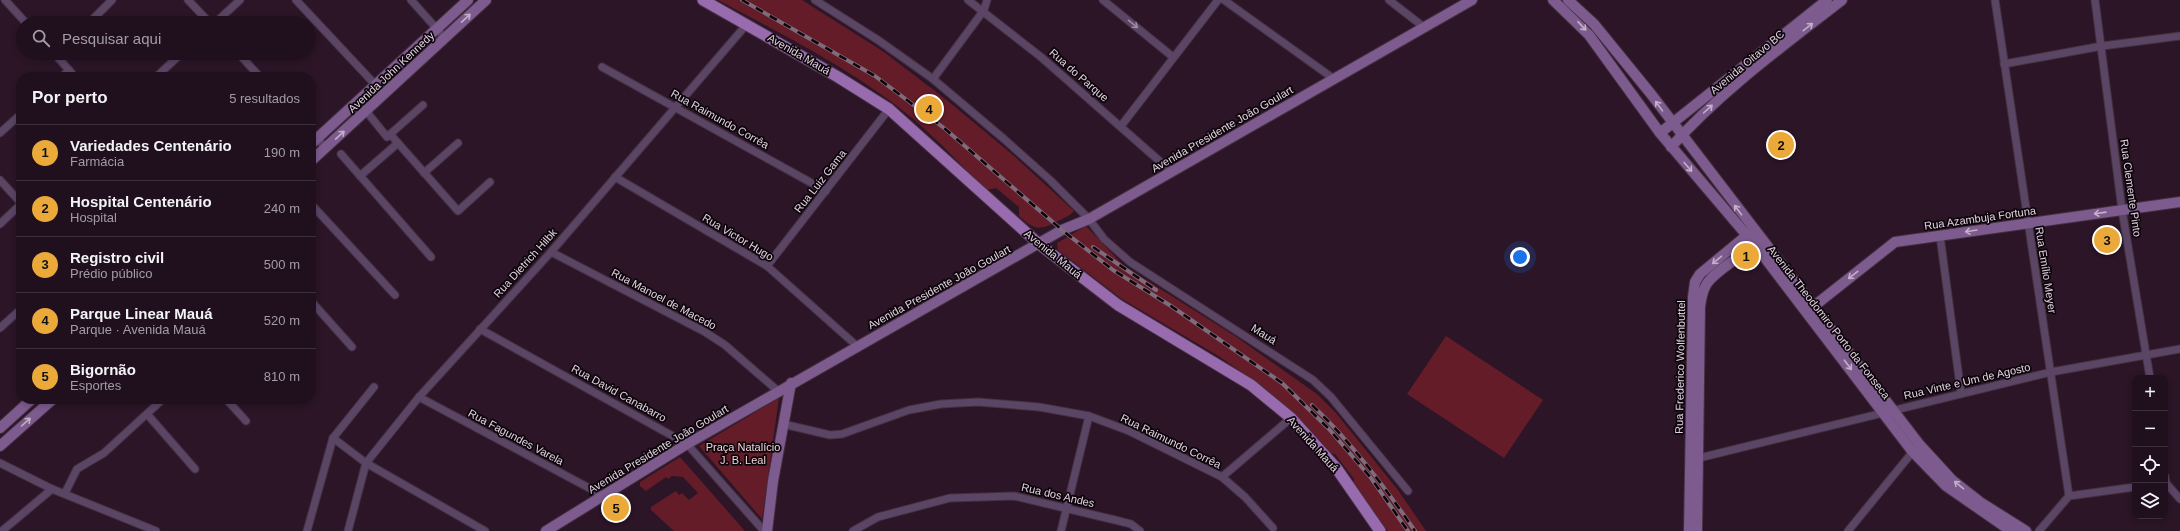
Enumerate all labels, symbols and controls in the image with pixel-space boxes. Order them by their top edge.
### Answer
one-way arrow [461,14,471,23]
search box [16,16,316,60]
one-way arrow [1128,20,1139,29]
one-way arrow [1577,21,1587,31]
one-way arrow [1803,22,1814,31]
icon: search [30,27,52,49]
street label: Avenida Oitavo BC [1708,28,1786,96]
street label: Avenida John Kennedy [346,29,437,115]
text: Pesquisar aqui [62,30,161,47]
street label: Avenida Mauá [766,31,833,77]
street label: Rua do Parque [1047,46,1111,104]
street label: Avenida Presidente João Goulart [1149,83,1295,175]
street label: Rua Raimundo Corrêa [669,87,772,151]
text: Por perto [32,88,108,107]
text: 5 resultados [229,91,300,106]
pin: 4 [916,94,942,124]
one-way arrow [1655,101,1663,112]
one-way arrow [1703,105,1714,114]
one-way arrow [335,130,345,140]
pin: 2 [1768,130,1794,160]
text: Variedades Centenário [70,137,232,154]
street label: Rua Clemente Pinto [2118,138,2144,238]
text: 1 [41,145,49,160]
text: 190 m [264,145,300,160]
street label: Rua Luiz Gama [792,147,849,215]
text: Farmácia [70,154,124,169]
one-way arrow [1684,162,1693,172]
text: Hospital Centenário [70,193,212,210]
text: 2 [41,201,49,216]
text: 240 m [264,201,300,216]
one-way arrow [1733,204,1742,215]
street label: Rua Azambuja Fortuna [1923,204,2037,232]
one-way arrow [2094,209,2107,217]
text: Hospital [70,210,117,225]
street label: Rua Victor Hugo [700,211,776,263]
pin: 3 [2094,225,2120,255]
street label: Rua Dietrich Hilbk [491,226,559,300]
street label: Rua Emílio Meyer [2033,226,2059,314]
street label: Avenida Mauá [1022,227,1085,281]
one-way arrow [1965,227,1978,235]
pin: 1 [1733,241,1759,271]
street label: Avenida Presidente João Goulart [866,243,1012,331]
street label: Avenida Theodomiro Porto da Fonseca [1765,243,1893,402]
your location [1510,247,1530,267]
text: Registro civil [70,249,164,266]
one-way arrow [1711,256,1722,265]
text: 3 [41,257,49,272]
text: 500 m [264,257,300,272]
text: Prédio público [70,266,152,281]
street label: Rua Manoel de Macedo [610,266,718,332]
one-way arrow [1848,270,1859,279]
street label: Rua Frederico Wolfenbuttel [1673,300,1687,434]
text: Parque Linear Mauá [70,305,213,322]
text: 4 [41,313,49,328]
text: 520 m [264,313,300,328]
text: Parque · Avenida Mauá [70,322,206,337]
street label: Mauá [1249,322,1280,347]
one-way arrow [1843,359,1852,370]
text: Bigornão [70,361,136,378]
street label: Rua Vinte e Um de Agosto [1903,361,2031,401]
street label: Rua David Canabarro [570,362,668,424]
text: 5 [41,369,49,384]
text: 810 m [264,369,300,384]
map controls [2132,375,2168,519]
button: + [2132,375,2168,411]
text: Esportes [70,378,121,393]
street label: Avenida Presidente João Goulart [586,402,730,496]
street label: Rua Fagundes Varela [466,407,566,468]
street label: Rua Raimundo Corrêa [1119,411,1224,471]
button: − [2132,411,2168,447]
street label: Avenida Mauá [1285,414,1342,475]
one-way arrow [21,418,32,427]
park label: Praça Natalício J. B. Leal [706,441,780,466]
button: locate [2132,447,2168,483]
street label: Rua dos Andes [1020,481,1096,509]
one-way arrow [1954,481,1965,490]
button: layers [2132,483,2168,519]
pin: 5 [603,493,629,523]

